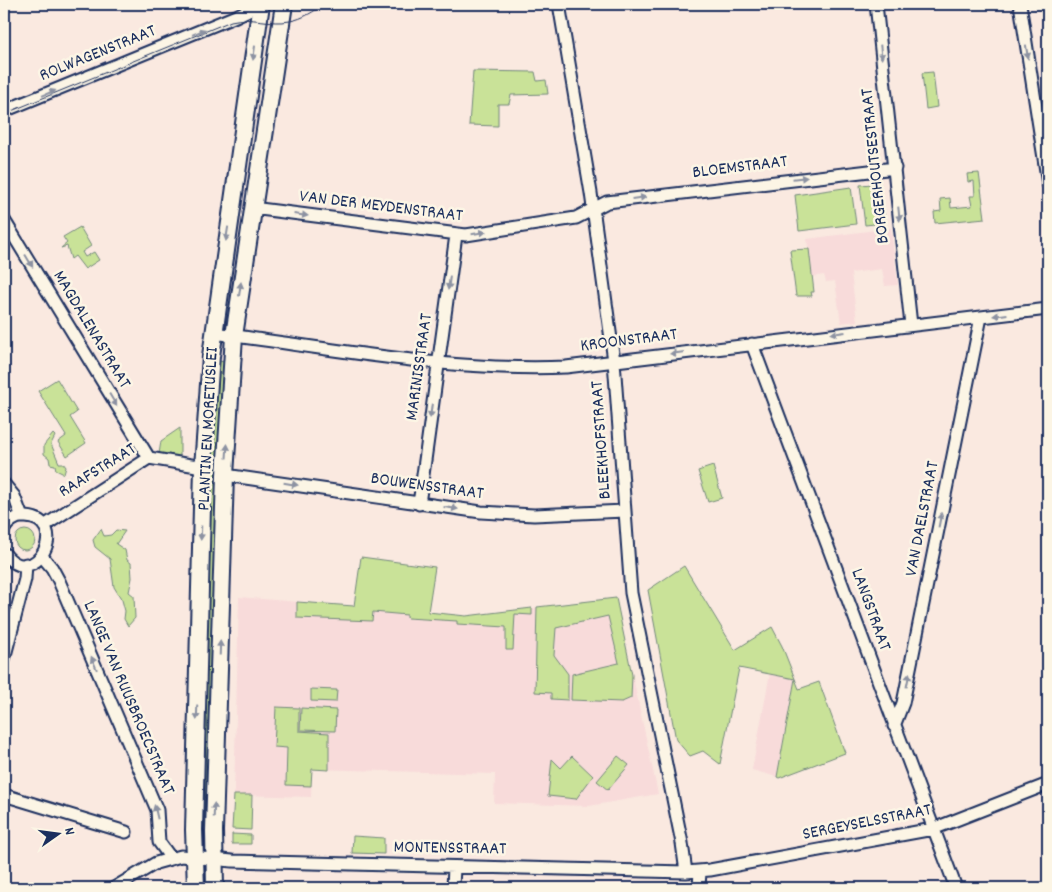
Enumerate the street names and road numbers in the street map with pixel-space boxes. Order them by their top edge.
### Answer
street label: ROLWAGENSTRAAT [36,19,160,89]
street label: BORGERHOUTSESTRAAT [855,87,897,245]
street label: BLOEMSTRAAT [691,150,789,186]
street label: VAN DER MEYDENSTRAAT [298,185,464,229]
street label: MAGDALENASTRAAT [46,266,136,394]
street label: MARINISSTRAAT [400,312,440,422]
street label: KROONSTRAAT [579,323,679,359]
street label: PLANTIN EN MORETUSLEI [192,346,226,512]
street label: BLEEKHOFSTRAAT [585,380,619,500]
street label: RAAFSTRAAT [54,437,142,505]
street label: VAN DAELSTRAAT [900,459,946,579]
street label: BOUWENSSTRAAT [369,467,485,507]
street label: LANGSTRAAT [844,565,896,655]
street label: LANGE VAN RUUSBROECSTRAAT [76,597,180,799]
street label: SERGEYSELSSTRAAT [800,798,934,848]
street label: MONTENSSTRAAT [393,836,507,862]

